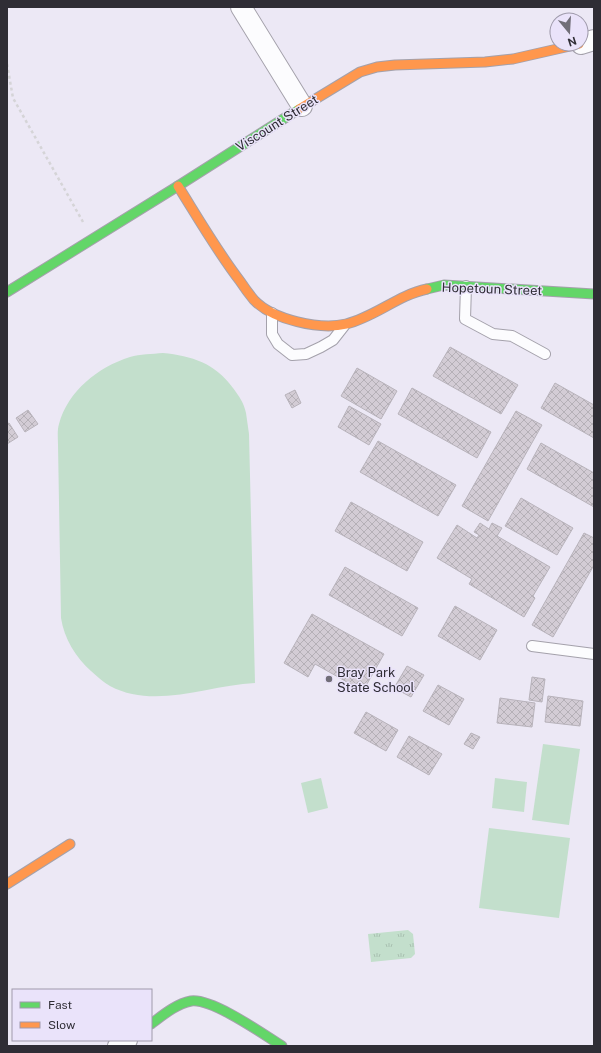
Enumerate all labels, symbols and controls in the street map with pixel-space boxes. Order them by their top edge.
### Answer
north arrow [549,12,589,52]
text: N [566,34,578,49]
street label: Viscount Street [233,92,321,154]
street label: Hopetoun Street [442,280,542,298]
place label: Bray Park State School [337,665,415,695]
marker: Bray Park State School [324,674,334,684]
legend [12,989,152,1041]
text: Fast [48,998,73,1012]
text: Slow [48,1018,76,1032]

